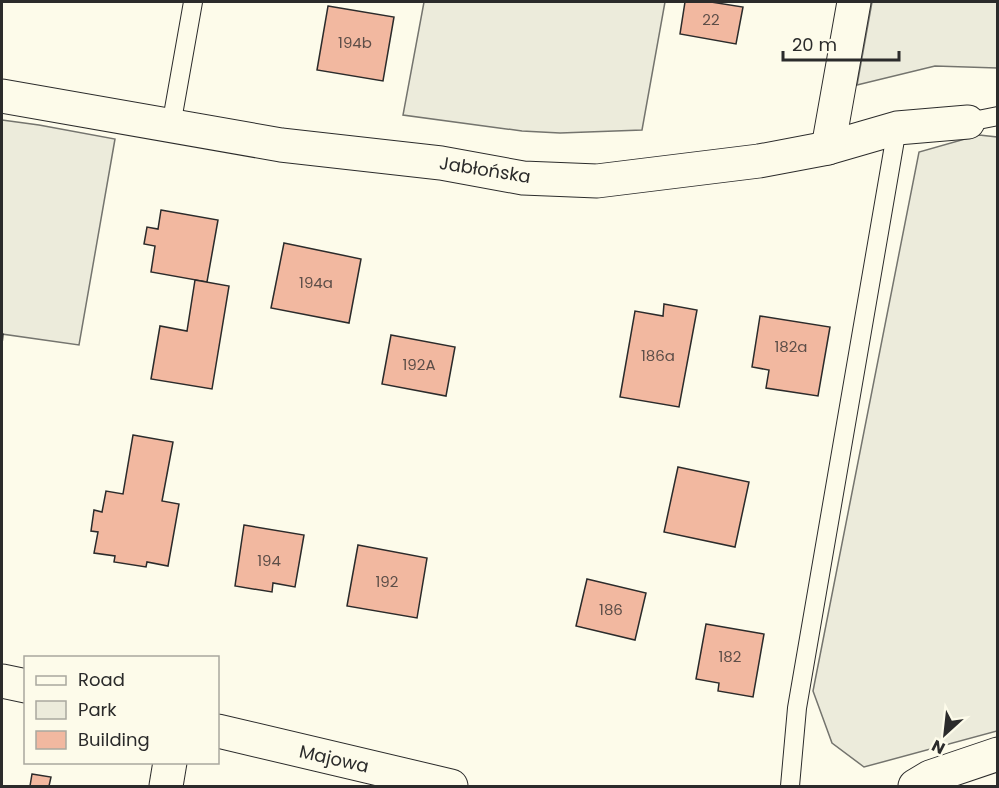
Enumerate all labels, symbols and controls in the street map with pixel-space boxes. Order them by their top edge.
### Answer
house number: 22 [702,9,720,30]
scale bar [783,24,898,62]
house number: 194b [338,32,372,53]
text: 20 m [792,32,837,57]
street label: Jabłońska [438,150,533,189]
house number: 194a [299,272,333,293]
house number: 182a [774,336,808,357]
house number: 186a [641,345,675,366]
house number: 192A [403,354,436,375]
house number: 194 [257,550,281,571]
house number: 192 [376,571,398,592]
house number: 186 [599,599,623,620]
house number: 182 [719,646,741,667]
legend [24,656,219,764]
text: Road [78,667,125,692]
text: Park [78,697,117,722]
north arrow [915,704,975,764]
text: Building [78,727,150,752]
text: N [928,734,949,760]
street label: Majowa [297,738,371,779]

